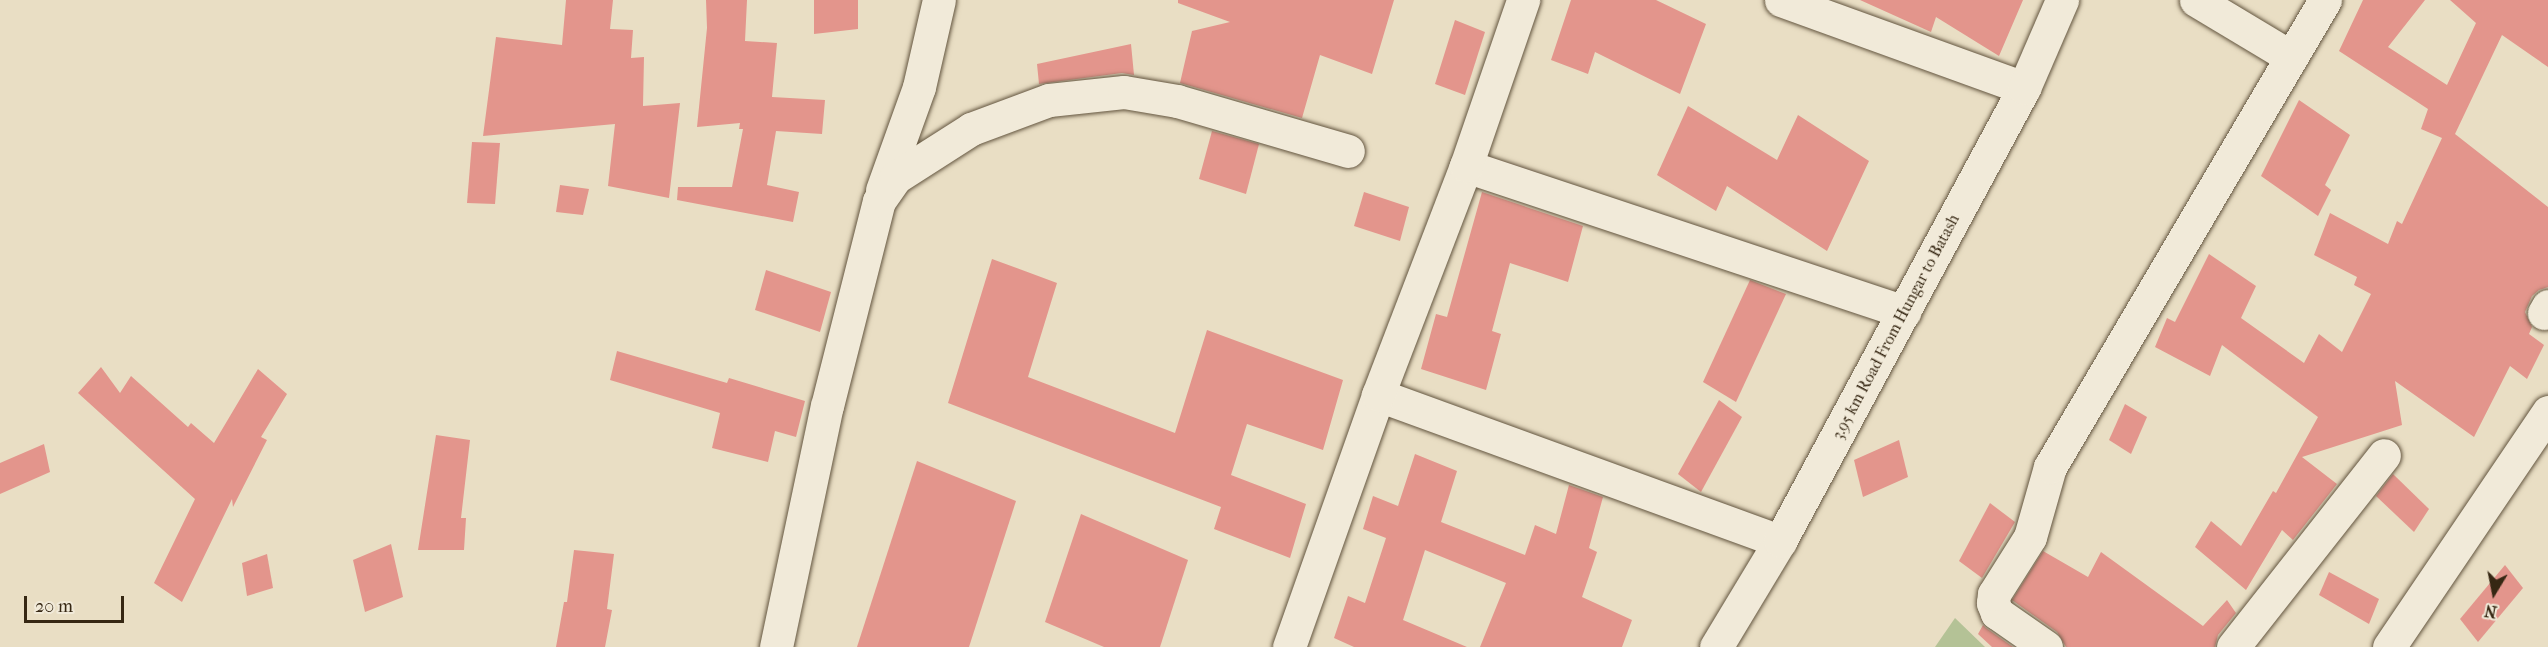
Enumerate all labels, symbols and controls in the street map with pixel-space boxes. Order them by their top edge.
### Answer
street label: 3.95 km Road From Hungar to Batash [1828,211,1964,443]
north arrow [2464,563,2524,623]
scale bar [27,584,128,622]
text: 20 m [35,596,73,617]
text: N [2483,601,2498,622]

